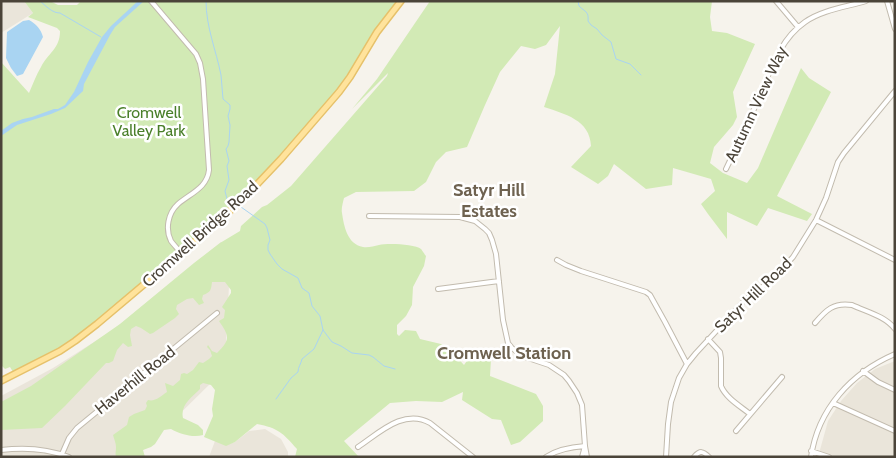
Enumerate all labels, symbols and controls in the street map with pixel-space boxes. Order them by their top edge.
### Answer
street label: Autumn View Way [721,43,791,165]
park label: Cromwell Valley Park [113,103,186,140]
street label: Cromwell Bridge Road [138,177,262,291]
district label: Satyr Hill Estates [453,179,525,222]
street label: Satyr Hill Road [711,254,795,336]
street label: Haverhill Road [91,342,179,418]
district label: Cromwell Station [437,342,571,364]

